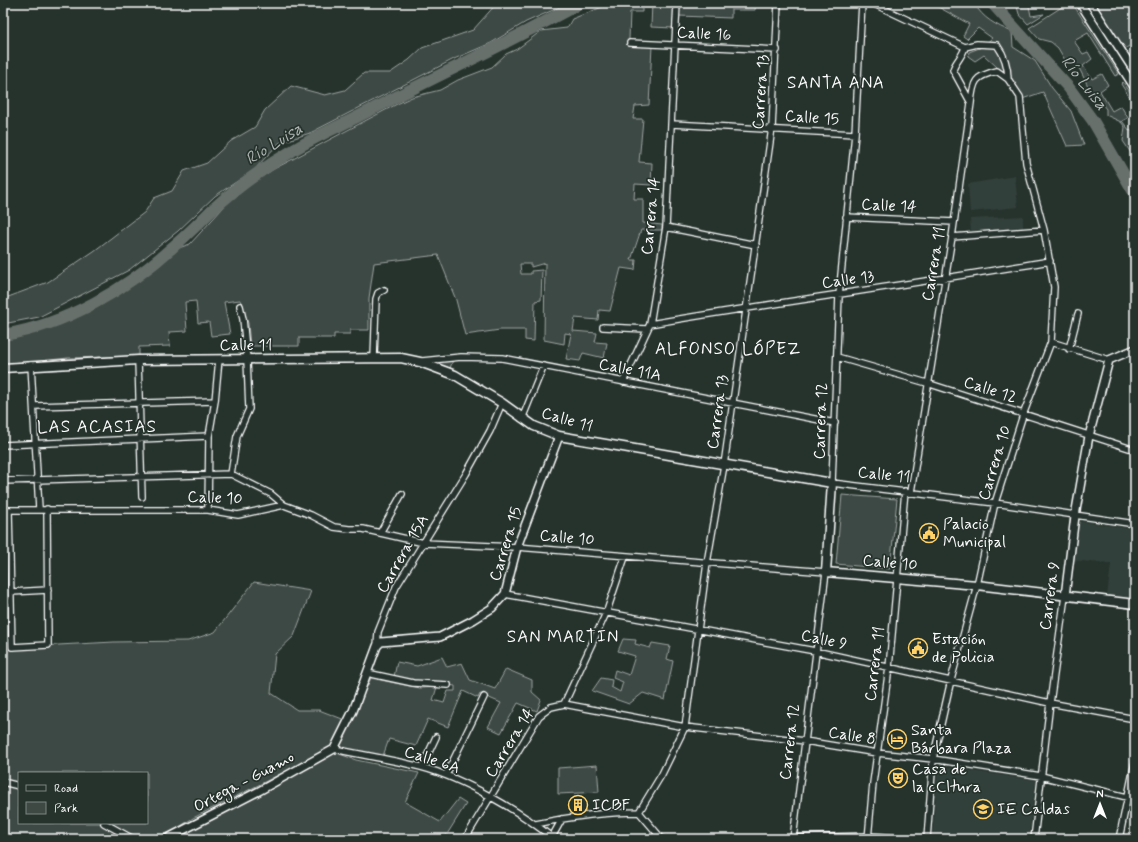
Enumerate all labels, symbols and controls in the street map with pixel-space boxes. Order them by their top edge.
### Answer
street label: Calle 16 [676,22,732,46]
water label: Río Luisa [1056,51,1112,115]
street label: Carrera 13 [748,54,774,130]
district label: SANTA ANA [787,72,885,94]
street label: Calle 15 [784,106,840,130]
water label: Río Luisa [241,118,307,170]
street label: Carrera 14 [636,176,666,256]
street label: Calle 14 [861,194,918,218]
street label: Carrera 11 [917,225,951,303]
street label: Calle 13 [820,266,876,294]
street label: Calle 11 [220,335,272,356]
district label: ALFONSO LÓPEZ [655,338,801,360]
street label: Calle 11A [597,354,663,386]
street label: Calle 12 [961,372,1019,408]
street label: Carrera 13 [702,373,734,451]
street label: Carrera 12 [809,382,833,460]
street label: Calle 11 [539,403,595,437]
district label: LAS ACASIAS [37,416,157,438]
street label: Carrera 10 [974,423,1016,503]
street label: Calle 11 [857,462,911,488]
street label: Calle 10 [187,487,243,509]
street label: Carrera 15 [485,504,527,584]
street label: Carrera 15A [372,511,434,597]
place label: Palacio Municipal [943,514,1006,553]
public building icon: Palacio Municipal [918,522,940,544]
street label: Calle 10 [539,525,595,551]
street label: Calle 10 [862,550,918,576]
street label: Carrera 9 [1035,560,1065,632]
street label: Calle 9 [799,625,849,655]
street label: Carrera 11 [860,625,890,703]
district label: SAN MARTIN [507,626,619,648]
place label: Estación de Policia [932,629,995,668]
public building icon: Estación de Policia [907,637,929,659]
street label: Carrera 12 [775,703,805,781]
street label: Carrera 14 [480,704,540,782]
place label: Santa Bárbara Plaza [911,720,1012,759]
street label: Calle 8 [827,722,877,750]
hotel icon: Santa Bárbara Plaza [886,728,908,750]
street label: Calle 6A [401,741,463,779]
street label: Ortega - Guamo [190,747,299,818]
place label: Casa de la cCltura [912,759,981,798]
theatre icon: Casa de la cCltura [887,767,909,789]
legend [18,772,148,824]
text: Road [54,781,78,797]
north arrow [1080,784,1120,824]
text: N [1096,788,1104,802]
building icon: ICBF [567,794,589,816]
place label: ICBF [592,795,631,816]
school or university icon: IE Caldas [972,798,994,820]
place label: IE Caldas [997,799,1070,820]
text: Park [54,801,78,817]

